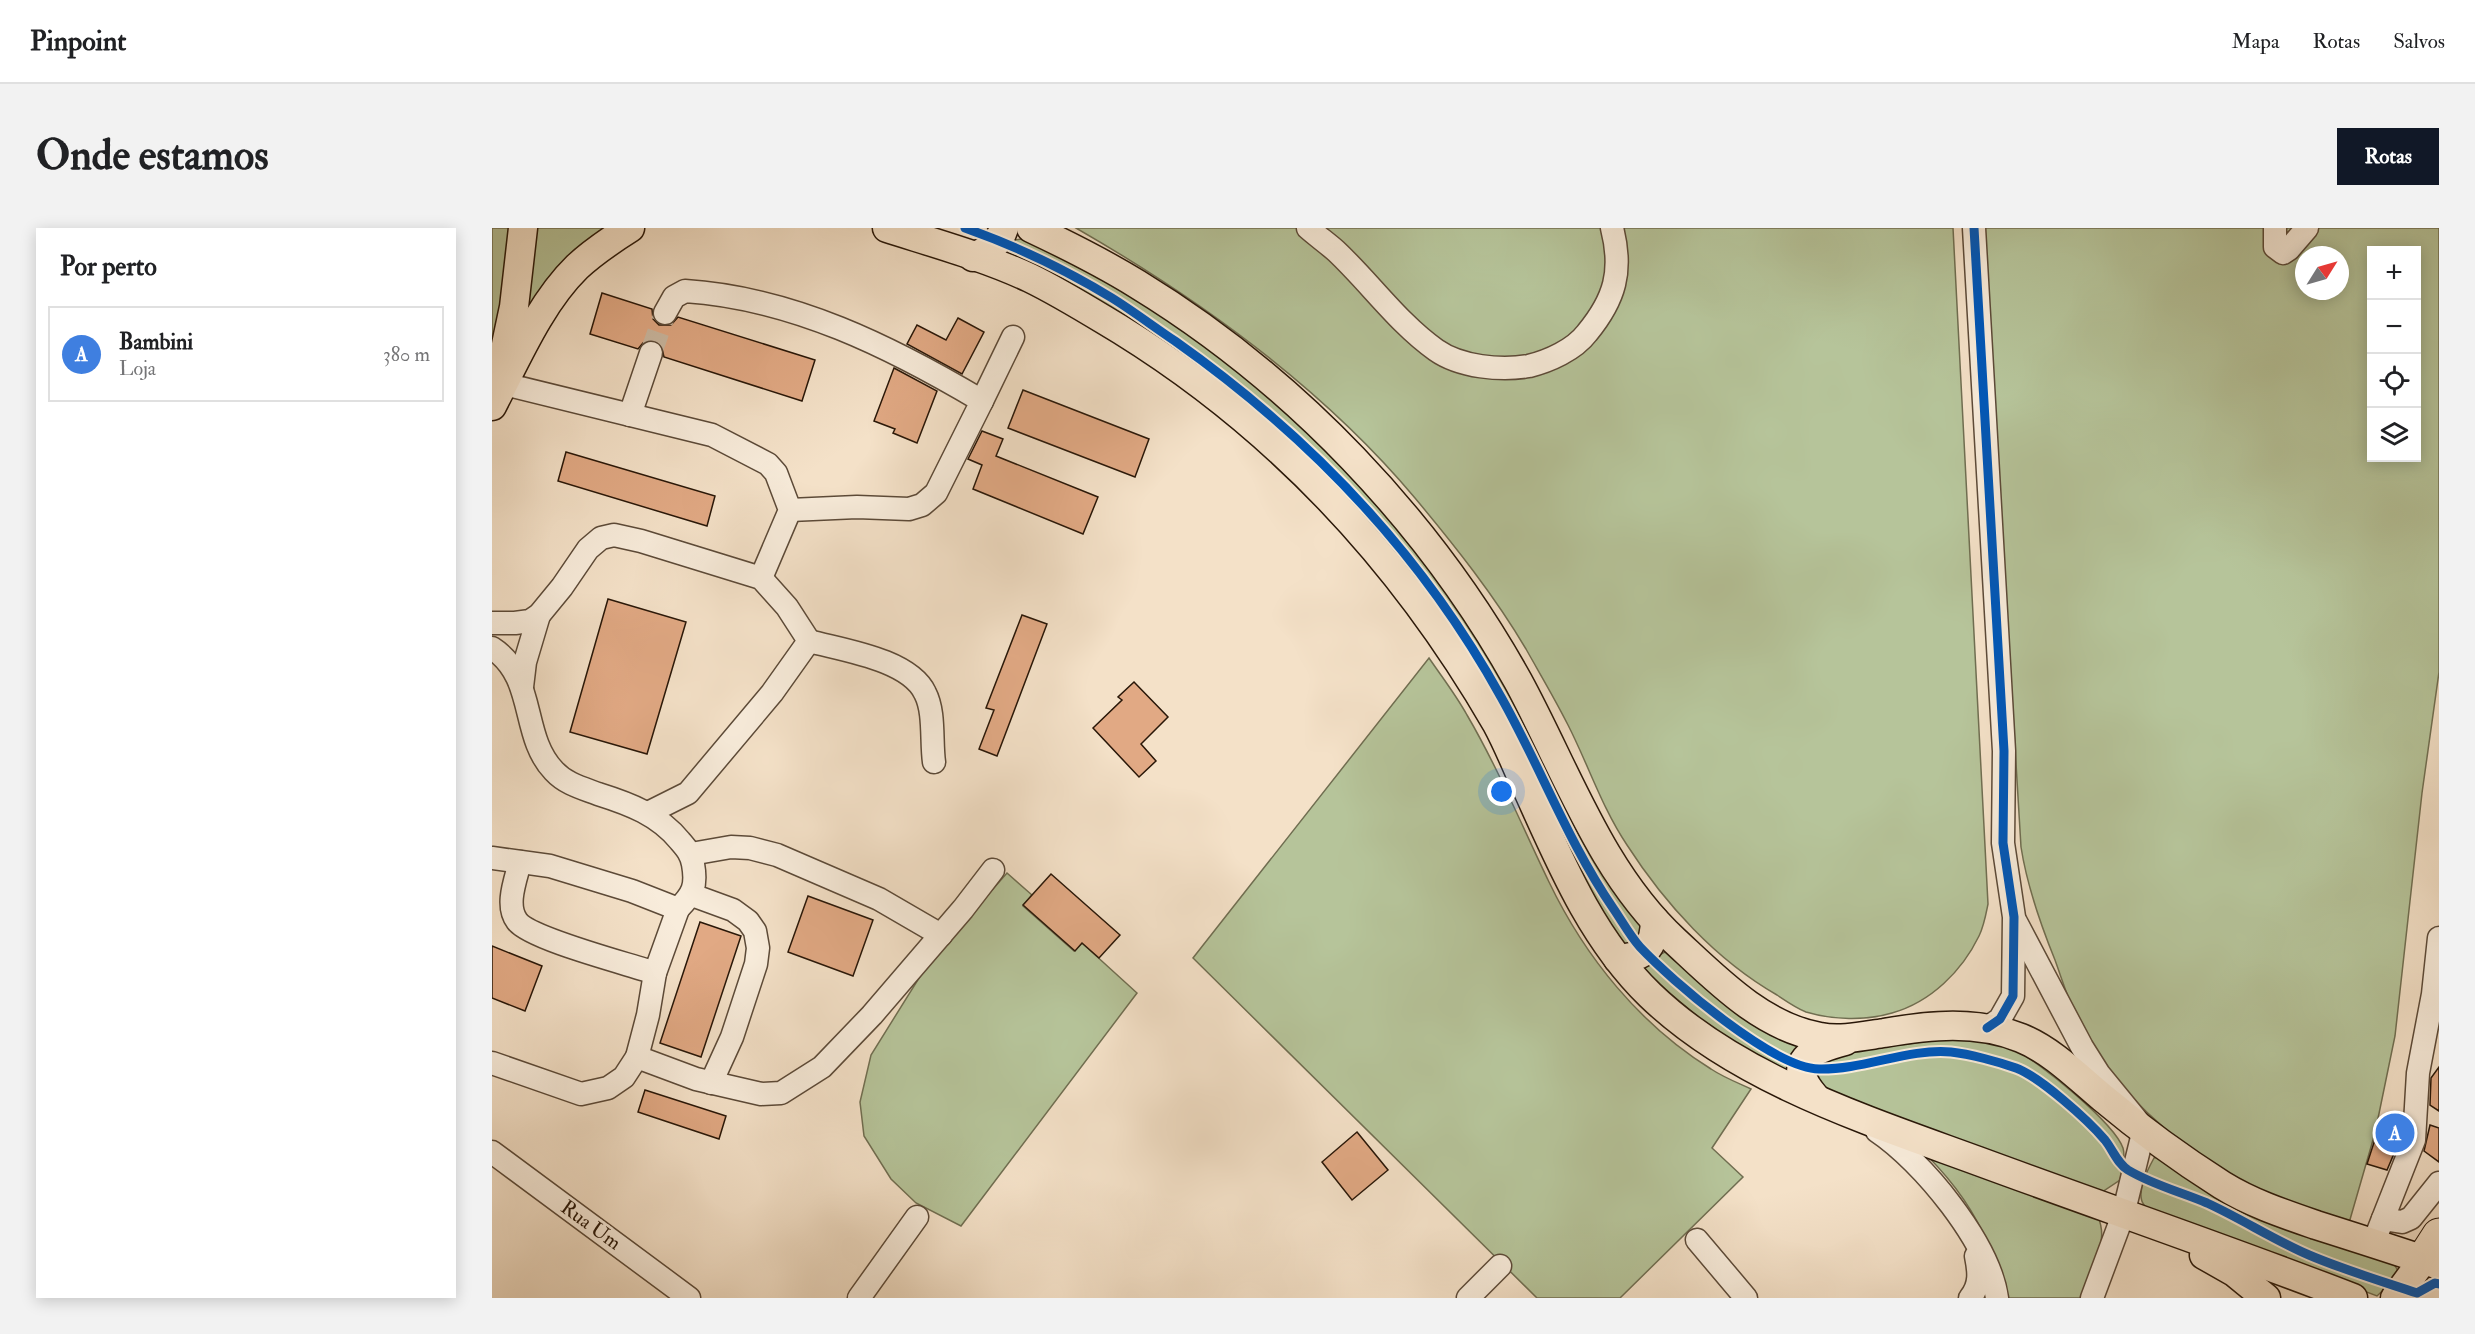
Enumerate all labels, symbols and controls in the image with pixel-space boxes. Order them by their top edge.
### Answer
text: Pinpoint [30,24,126,59]
text: Mapa [2232,28,2280,55]
text: Rotas [2313,28,2360,55]
text: Salvos [2393,28,2445,55]
button: Rotas [2337,128,2439,185]
text: Onde estamos [36,130,269,182]
north arrow [2295,246,2349,300]
map controls [2367,246,2421,462]
button: + [2367,246,2421,300]
text: Por perto [60,251,157,283]
button: − [2367,300,2421,354]
text: Bambini [119,328,193,356]
text: A [75,342,88,367]
text: 380 m [383,342,430,367]
button: locate [2367,354,2421,408]
text: Loja [119,356,156,381]
button: layers [2367,408,2421,462]
your location [1487,777,1516,806]
pin: A [2376,1110,2414,1156]
street label: Rua Um [556,1195,627,1256]

